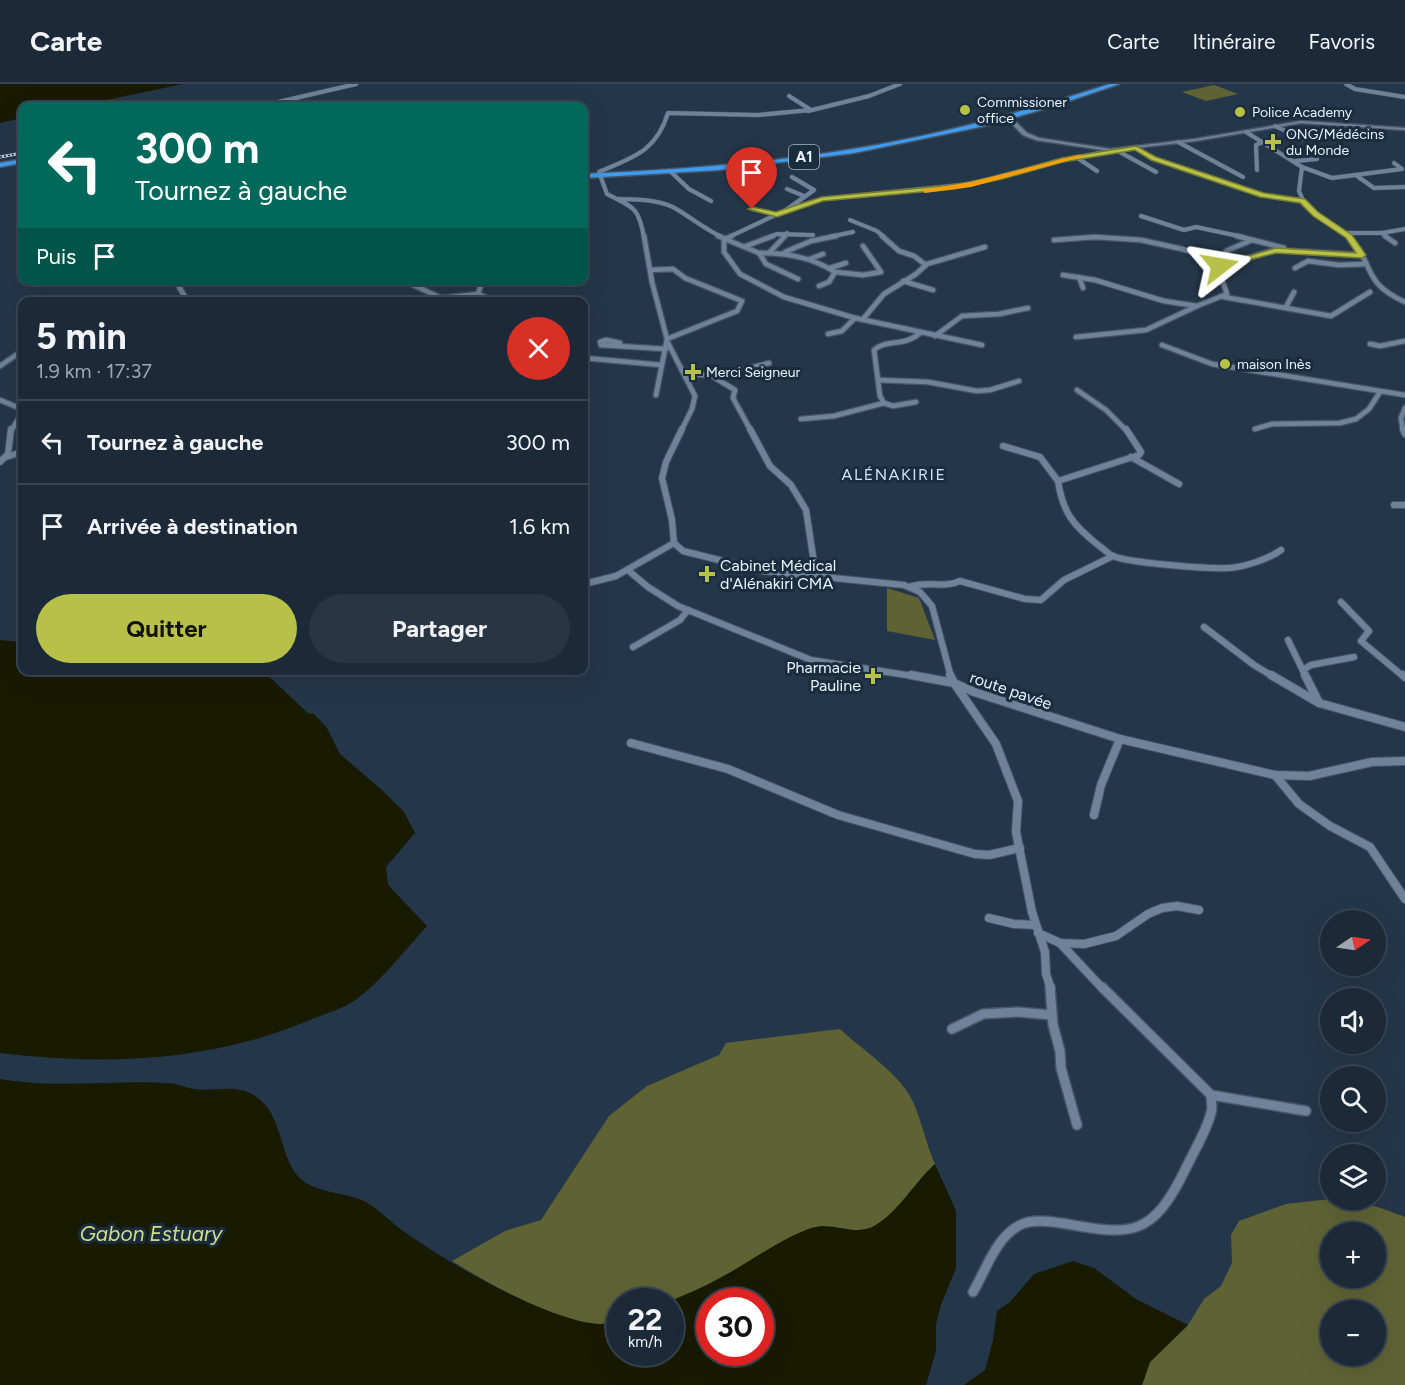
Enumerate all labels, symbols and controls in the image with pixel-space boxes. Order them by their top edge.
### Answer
text: Carte [30,24,102,58]
text: Carte [1107,29,1160,54]
text: Itinéraire [1193,29,1276,54]
text: Favoris [1309,29,1375,54]
place label: Commissioner office [977,94,1067,127]
marker: Commissioner office [958,103,972,117]
place label: Police Academy [1252,104,1353,121]
marker: Police Academy [1233,105,1247,119]
text: 300 m [135,123,259,174]
icon: left [36,126,114,204]
place label: ONG/Médécins du Monde [1286,126,1384,159]
marker: ONG/Médécins du Monde [1264,133,1282,151]
road number: A1 [789,145,819,169]
pin [726,147,777,209]
icon: arrive [735,156,768,189]
text: Tournez à gauche [135,174,347,207]
position arrow [1188,234,1252,298]
icon: arrive [88,240,121,273]
text: Puis [36,243,76,270]
text: 5 min [36,315,127,358]
button: close [507,317,570,380]
place label: maison Inès [1237,356,1311,373]
marker: maison Inès [1218,357,1232,371]
text: 1.9 km · 17:37 [36,359,152,383]
marker: Merci Seigneur [684,363,702,381]
place label: Merci Seigneur [706,364,800,381]
icon: left [36,426,69,459]
text: Tournez à gauche [87,429,263,456]
text: 300 m [506,429,570,456]
district label: ALÉNAKIRIE [842,465,946,484]
icon: arrive [36,510,69,543]
text: Arrivée à destination [87,513,298,540]
text: 1.6 km [509,513,570,540]
place label: Cabinet Médical d'Alénakiri CMA [720,556,836,593]
marker: Cabinet Médical d'Alénakiri CMA [698,565,716,583]
button: Quitter [36,594,297,663]
button: Partager [309,594,570,663]
place label: Pharmacie Pauline [786,658,861,695]
street label: route pavée [967,668,1055,713]
marker: Pharmacie Pauline [866,669,880,683]
north arrow [1320,910,1386,976]
map controls [1320,910,1386,1366]
button: sound [1320,988,1386,1054]
button: search [1320,1066,1386,1132]
button: layers [1320,1144,1386,1210]
water label: Gabon Estuary [80,1221,223,1246]
button: + [1320,1222,1386,1288]
speed limit sign: 30 [696,1288,774,1366]
button: − [1320,1300,1386,1366]
text: 22 [628,1301,662,1338]
text: km/h [628,1333,662,1351]

